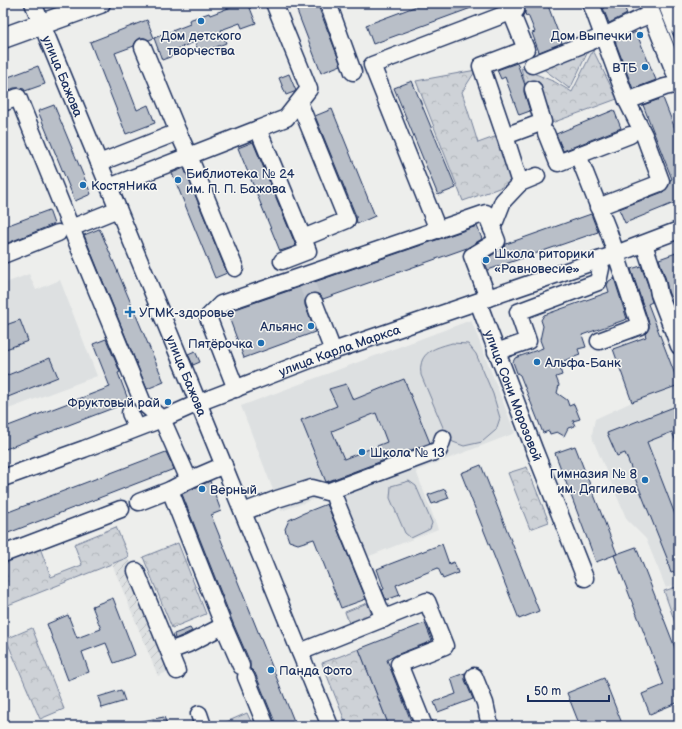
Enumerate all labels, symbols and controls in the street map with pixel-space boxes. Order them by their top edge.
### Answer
marker: Дом детского творчества [196,16,206,26]
place label: Дом детского творчества [161,28,241,59]
place label: Дом Выпечки [551,28,632,44]
marker: Дом Выпечки [635,30,645,40]
street label: улица Бажова [38,33,86,120]
place label: ВТБ [612,60,637,76]
marker: ВТБ [640,62,650,72]
place label: Библиотека № 24 им. П. П. Бажова [186,166,295,197]
marker: Библиотека № 24 им. П. П. Бажова [173,175,183,185]
place label: КостяНика [91,178,157,194]
marker: КостяНика [78,180,88,190]
place label: Школа риторики «Равновесие» [494,246,594,277]
marker: Школа риторики «Равновесие» [481,255,491,265]
place label: УГМК-здоровье [139,305,234,321]
marker: УГМК-здоровье [124,306,136,318]
place label: Альянс [259,319,304,335]
marker: Альянс [306,321,316,331]
street label: улица Карла Маркса [277,322,403,380]
street label: улица Сони Морозовой [480,328,545,464]
street label: улица Бажова [162,333,210,419]
place label: Пятёрочка [188,336,253,352]
marker: Пятёрочка [256,338,266,348]
place label: Альфа-Банк [544,355,621,371]
marker: Альфа-Банк [532,357,542,367]
place label: Фруктовый рай [68,395,160,411]
marker: Фруктовый рай [163,397,173,407]
place label: Школа № 13 [370,445,445,461]
marker: Школа № 13 [357,447,367,457]
place label: Гимназия № 8 им. Дягилева [550,466,637,497]
marker: Гимназия № 8 им. Дягилева [640,475,650,485]
place label: Верный [210,482,257,498]
marker: Верный [197,484,207,494]
place label: Панда Фото [279,663,352,679]
marker: Панда Фото [266,665,276,675]
scale bar [528,677,609,703]
text: 50 m [534,684,561,699]

